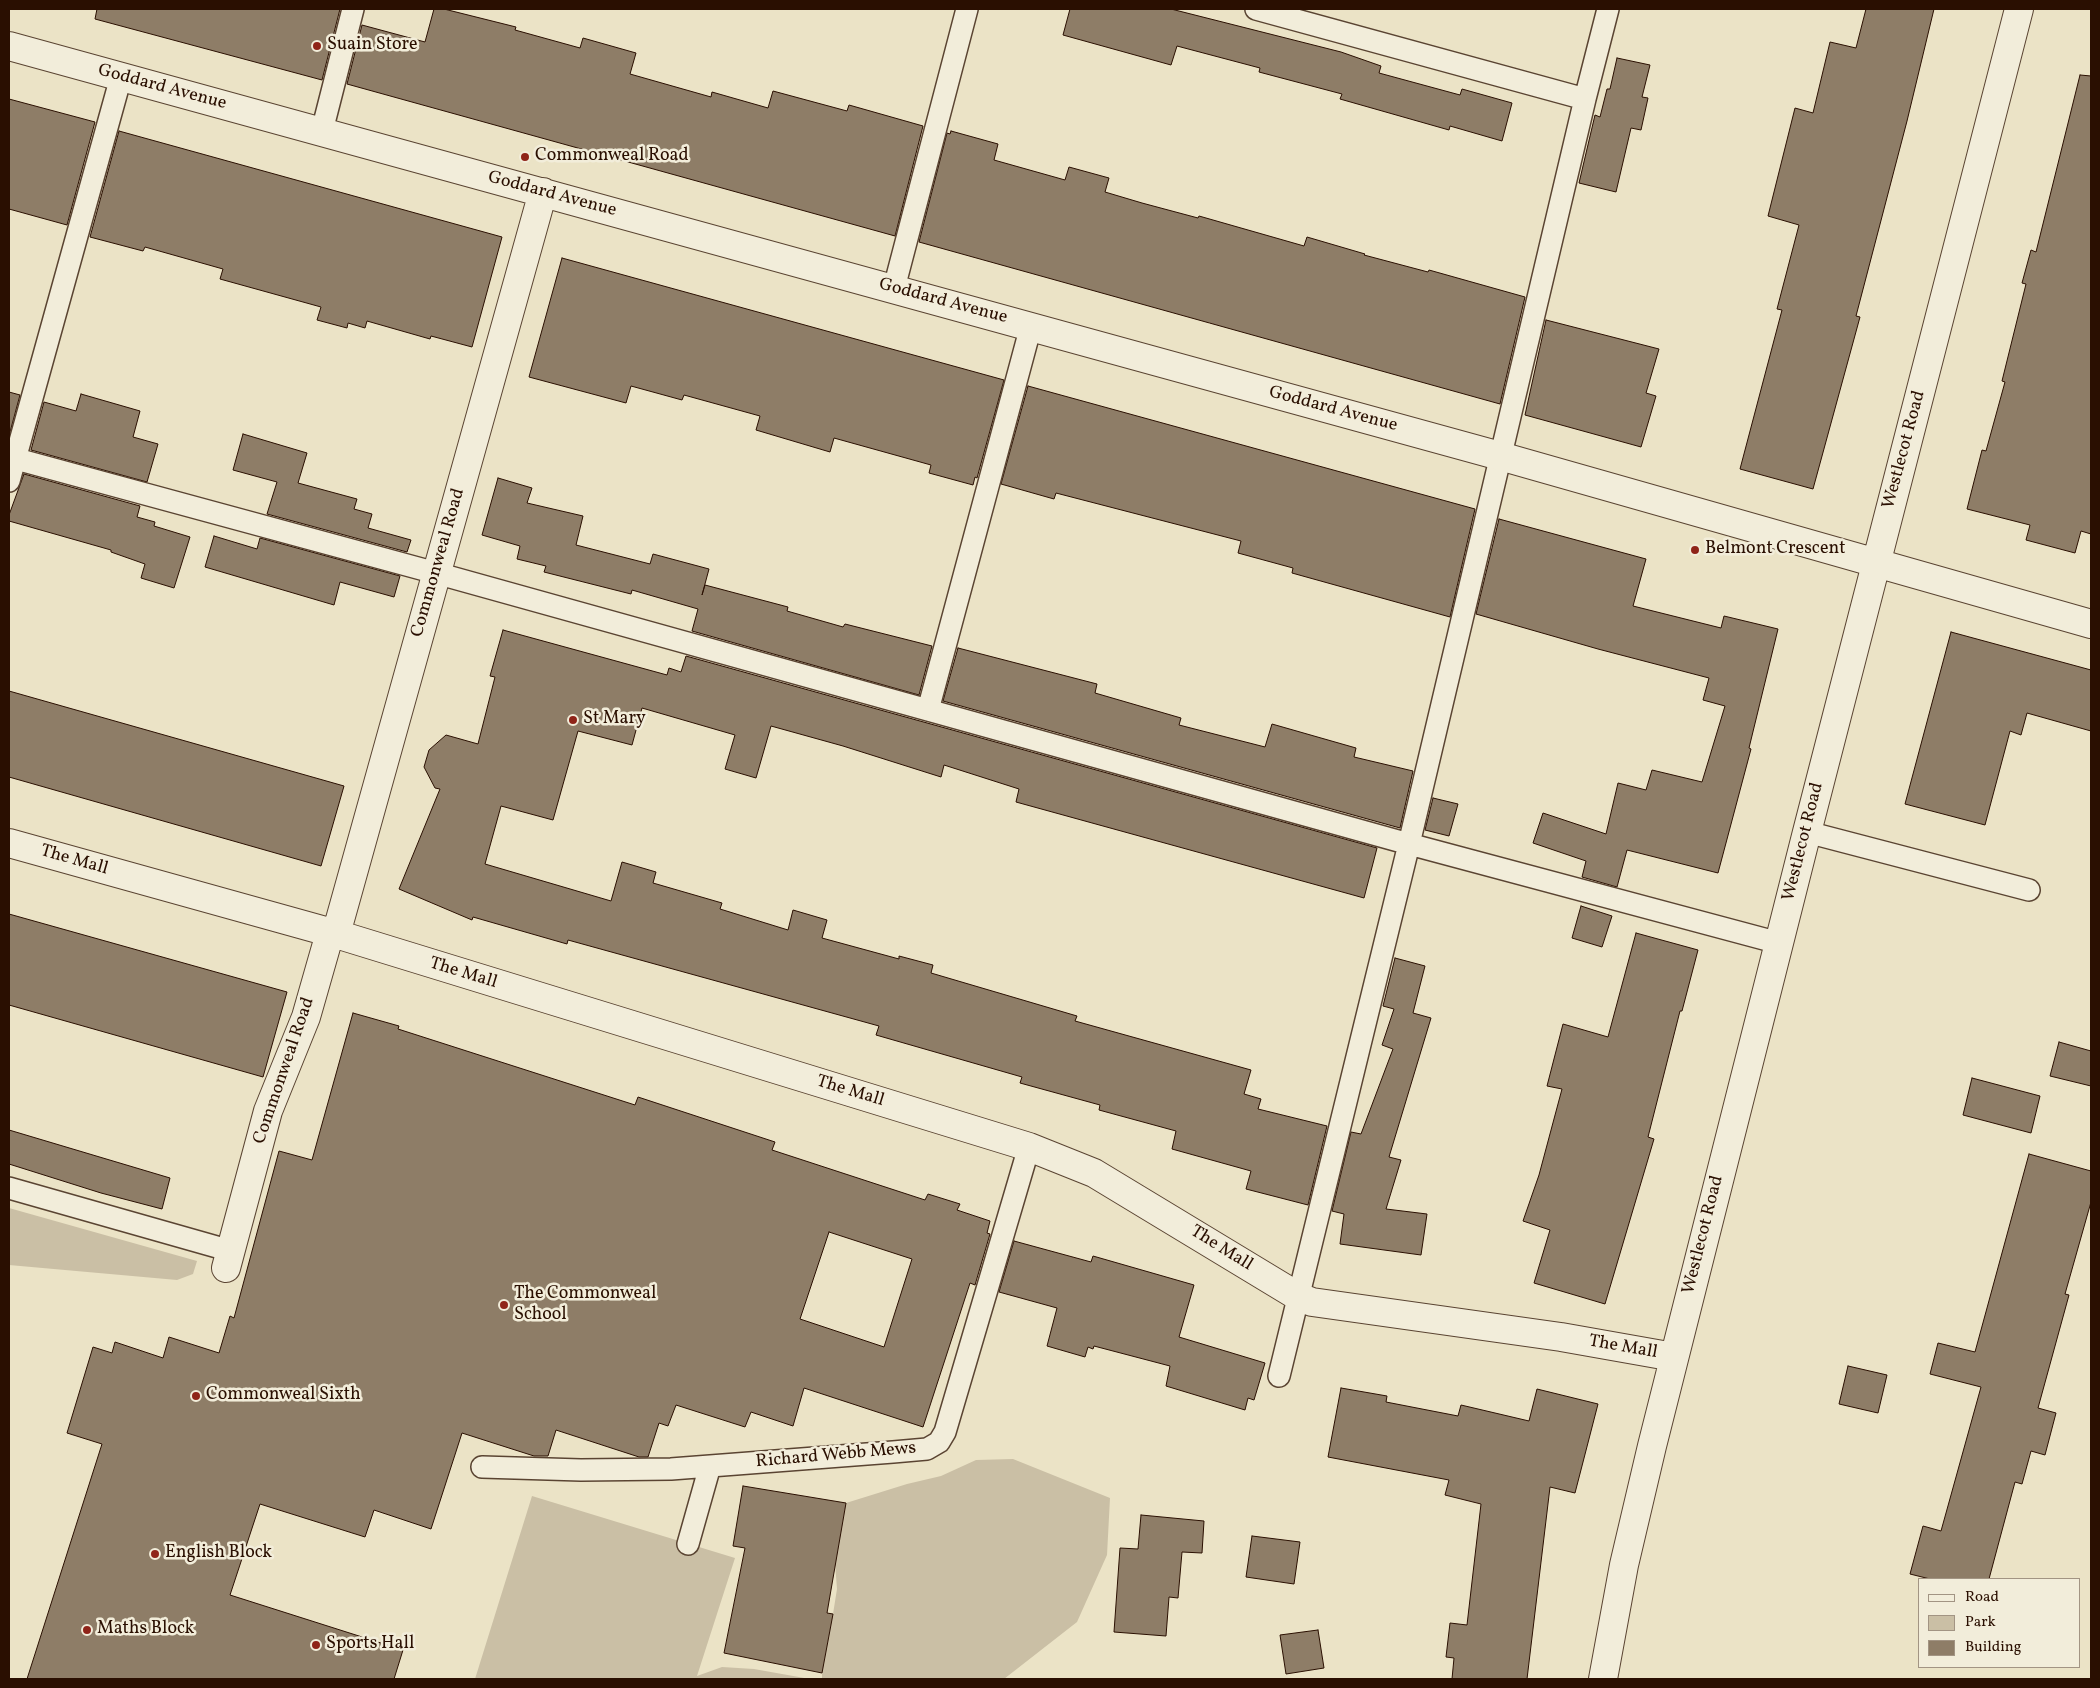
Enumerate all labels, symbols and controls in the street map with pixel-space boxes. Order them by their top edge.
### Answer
place label: Suain Store [327,35,418,57]
marker: Suain Store [311,40,323,52]
street label: Goddard Avenue [95,60,229,116]
place label: Commonweal Road [535,146,689,168]
marker: Commonweal Road [519,151,531,163]
street label: Goddard Avenue [485,167,619,223]
street label: Goddard Avenue [876,274,1010,330]
street label: Goddard Avenue [1266,382,1400,438]
street label: Westlecot Road [1879,389,1931,511]
street label: Commonweal Road [407,486,471,640]
place label: Belmont Crescent [1705,539,1845,561]
marker: Belmont Crescent [1689,544,1701,556]
place label: St Mary [583,709,646,731]
marker: St Mary [567,714,579,726]
street label: Westlecot Road [1779,781,1829,903]
street label: The Mall [38,841,110,881]
street label: The Mall [427,954,499,994]
street label: Commonweal Road [250,995,320,1147]
street label: The Mall [814,1072,886,1112]
street label: Westlecot Road [1679,1174,1729,1296]
street label: The Mall [1186,1221,1256,1277]
place label: The Commonweal School [514,1284,656,1326]
marker: The Commonweal School [498,1299,510,1311]
street label: The Mall [1587,1331,1659,1365]
place label: Commonweal Sixth [206,1385,361,1407]
marker: Commonweal Sixth [190,1390,202,1402]
street label: Richard Webb Mews [755,1438,917,1474]
place label: English Block [165,1543,272,1565]
marker: English Block [149,1548,161,1560]
legend [1918,1578,2080,1668]
text: Road [1965,1587,1999,1608]
text: Park [1965,1612,1996,1633]
place label: Maths Block [97,1619,194,1641]
marker: Maths Block [81,1624,93,1636]
place label: Sports Hall [326,1634,414,1656]
text: Building [1965,1637,2021,1658]
marker: Sports Hall [310,1639,322,1651]

